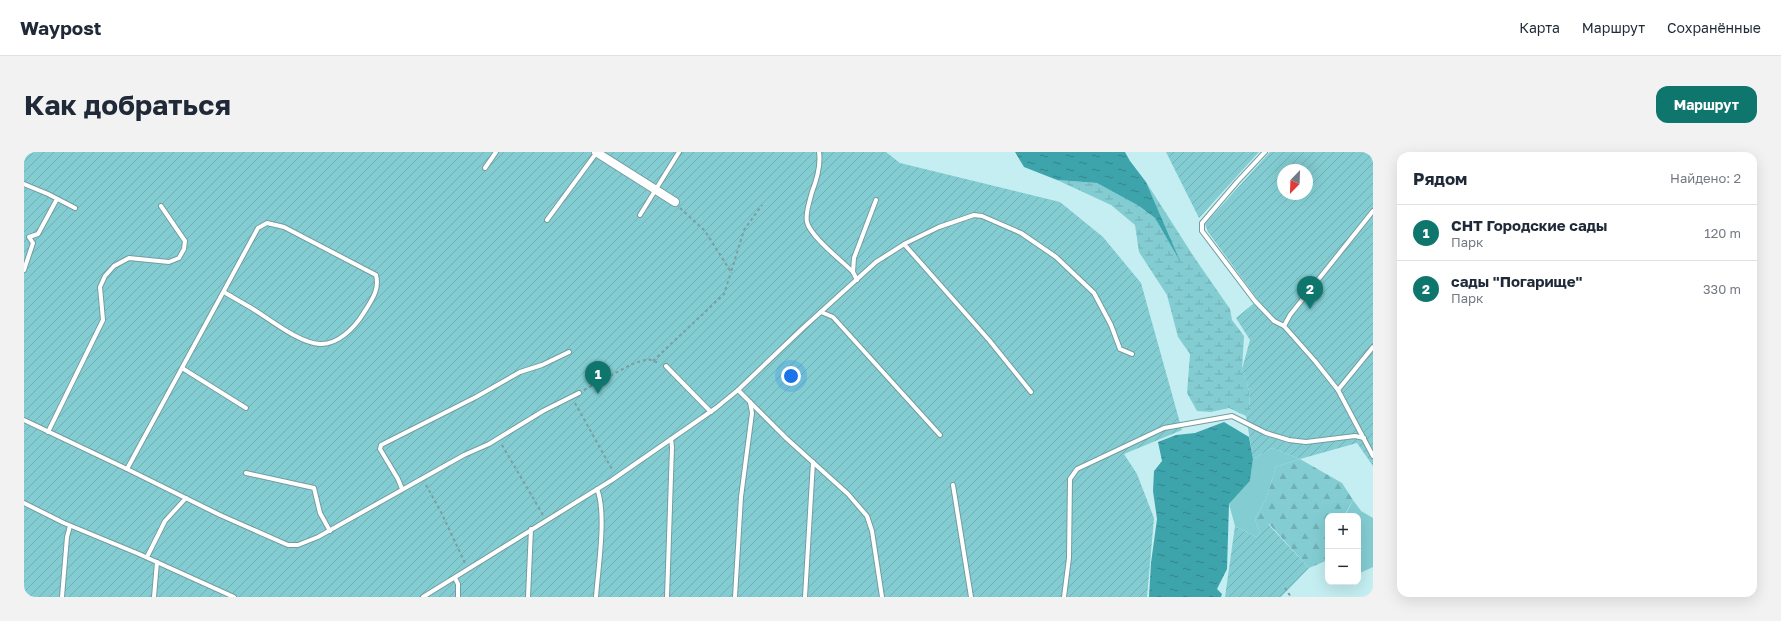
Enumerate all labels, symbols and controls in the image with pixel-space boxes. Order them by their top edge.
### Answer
text: Waypost [20,16,101,39]
text: Карта [1519,19,1560,36]
text: Маршрут [1582,19,1645,36]
text: Сохранённые [1667,19,1761,36]
button: Маршрут [1656,86,1757,123]
text: Как добраться [24,88,231,121]
north arrow [1277,164,1313,200]
text: Рядом [1413,168,1467,189]
text: Найдено: 2 [1670,170,1741,186]
text: СНТ Городские сады [1451,216,1607,234]
text: 1 [1423,225,1429,241]
text: 120 m [1704,225,1741,241]
text: Парк [1451,234,1484,250]
text: сады "Погарище" [1451,272,1582,290]
pin: 2 [1297,276,1323,309]
text: 2 [1422,281,1430,297]
text: 330 m [1703,281,1741,297]
text: Парк [1451,290,1484,306]
pin: 1 [585,361,611,394]
your location [781,366,801,386]
map controls [1325,513,1361,585]
button: + [1325,513,1361,549]
button: − [1325,549,1361,585]

